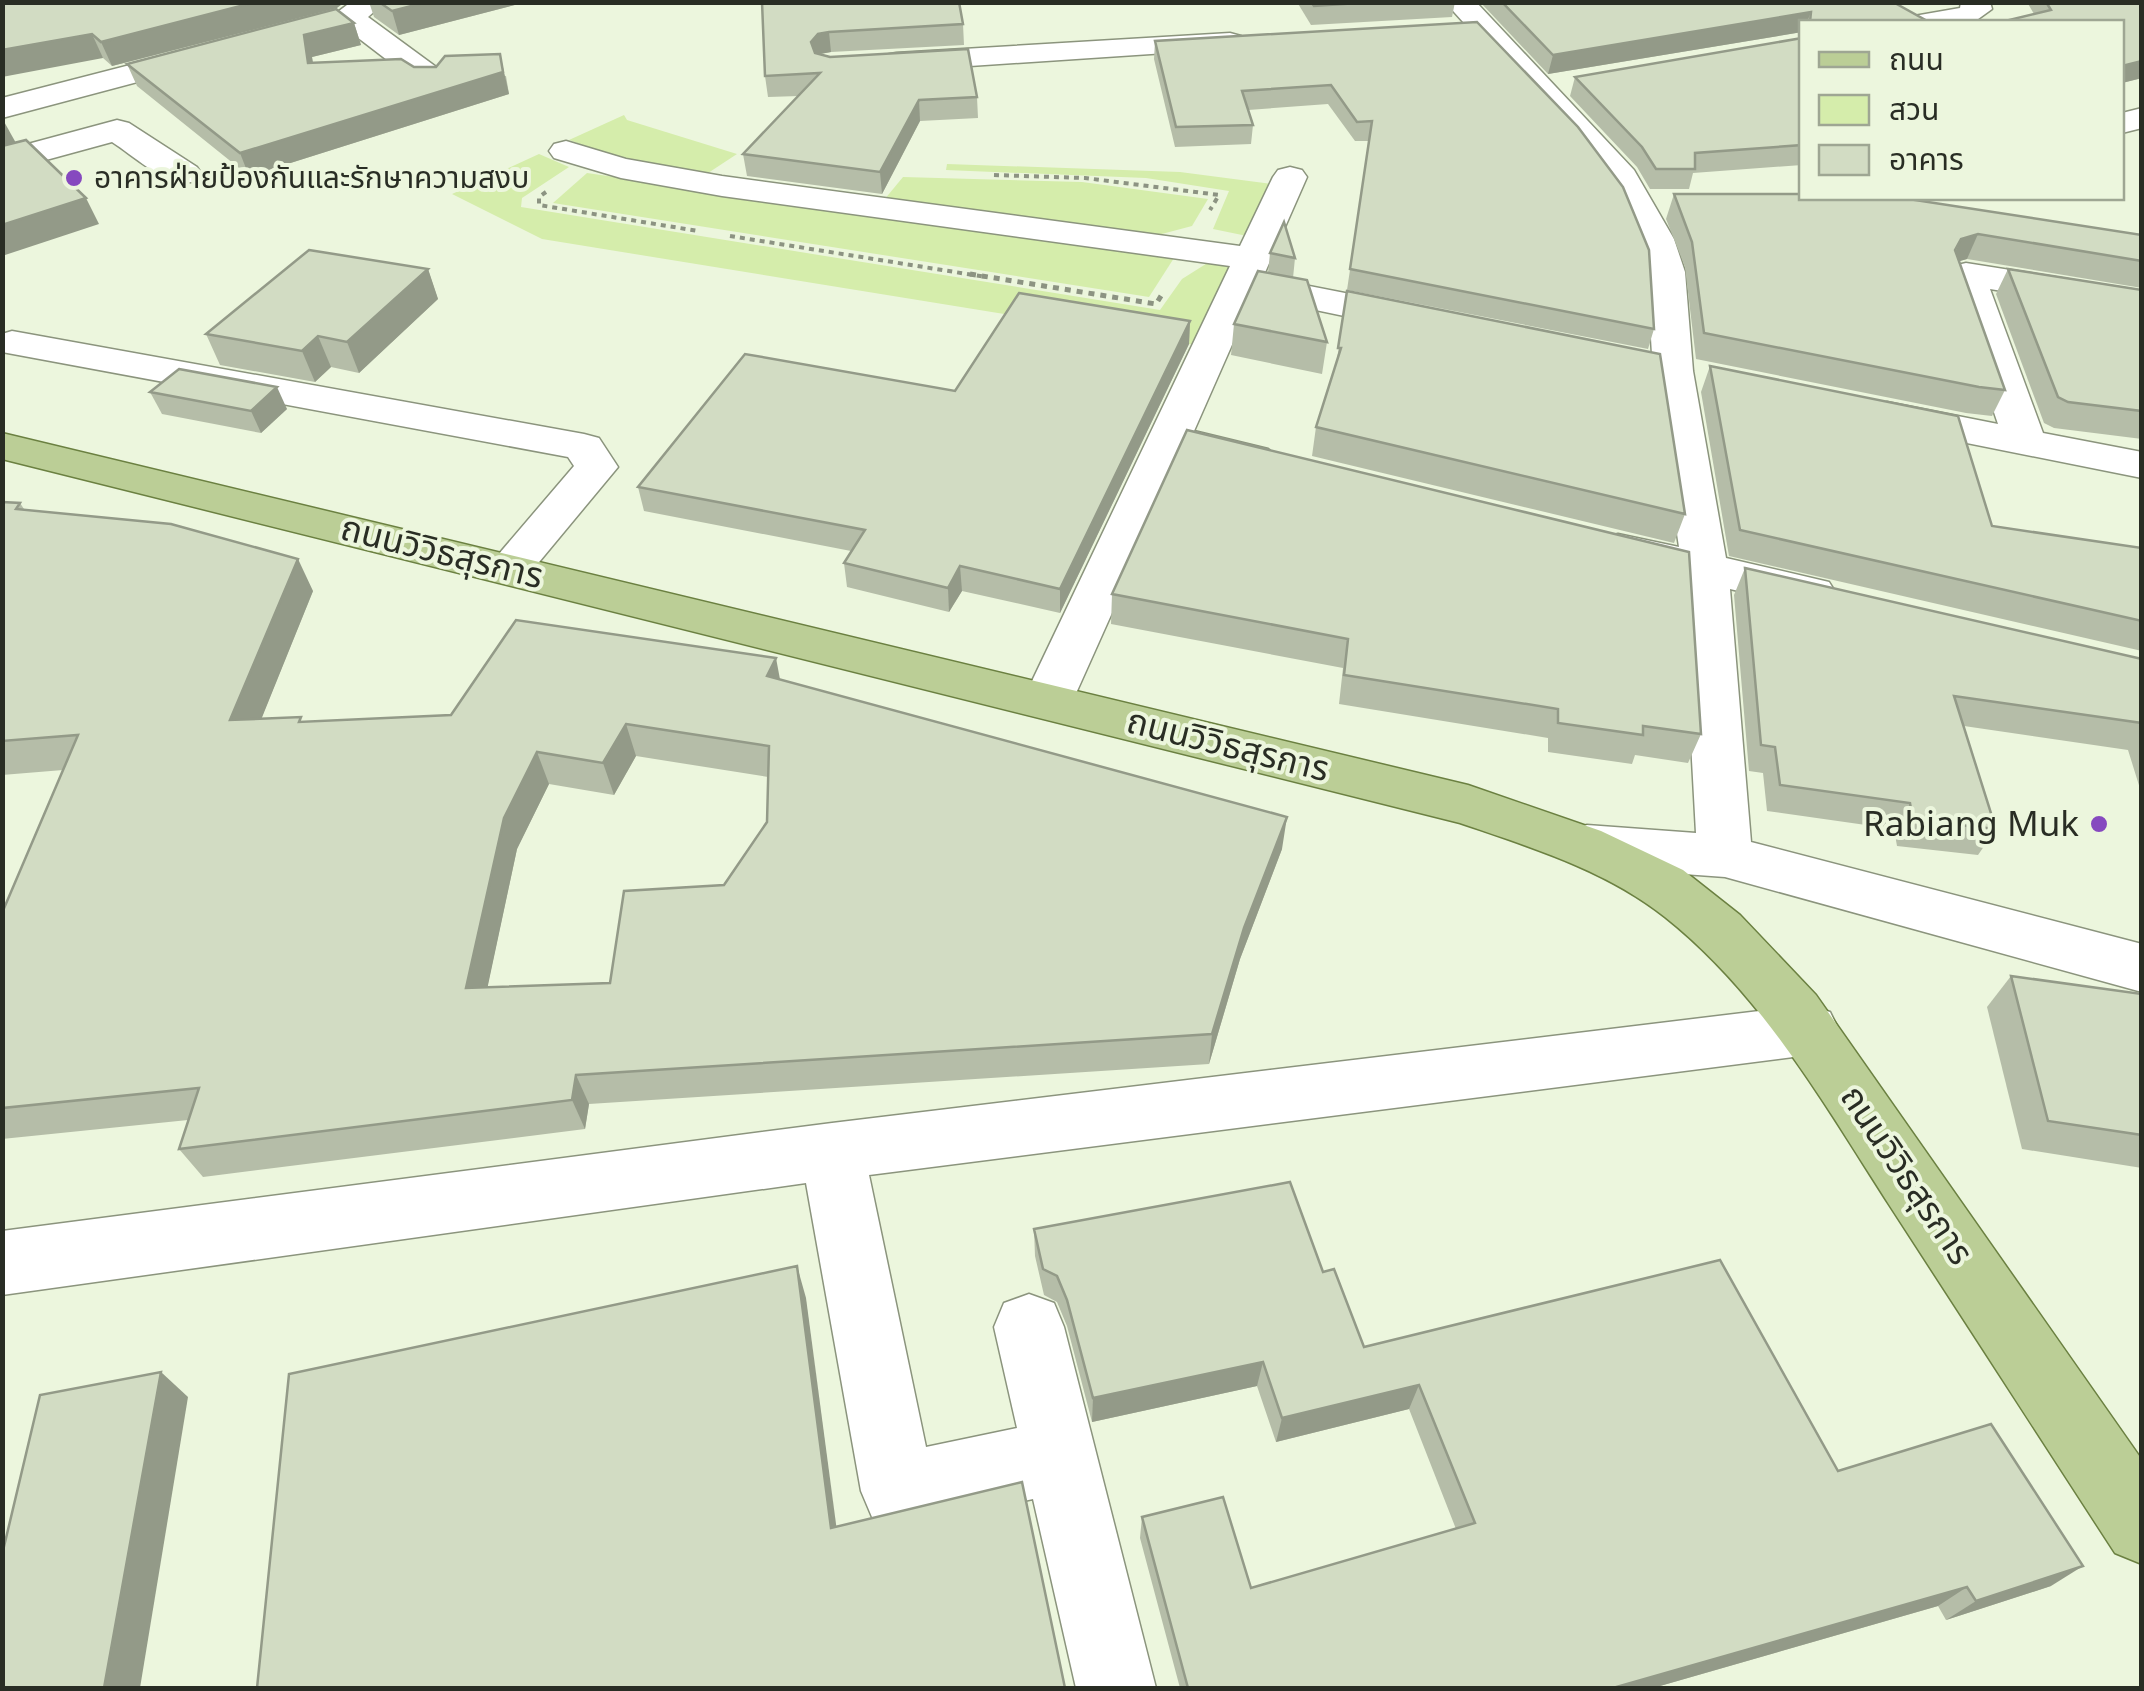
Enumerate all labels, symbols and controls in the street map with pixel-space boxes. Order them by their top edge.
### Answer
legend [1799,20,2124,200]
text: ถนน [1889,38,1944,84]
text: สวน [1889,88,1939,134]
text: อาคาร [1889,138,1964,184]
place label: อาคารฝ่ายป้องกันและรักษาความสงบ [94,156,529,202]
marker: อาคารฝ่ายป้องกันและรักษาความสงบ [63,167,85,189]
street label: ถนนวิวิธสุรการ [335,503,548,604]
street label: ถนนวิวิธสุรการ [1121,696,1334,797]
place label: Rabiang Muk [1863,799,2079,852]
marker: Rabiang Muk [2088,813,2110,835]
street label: ถนนวิวิธสุรการ [1826,1075,1986,1276]

